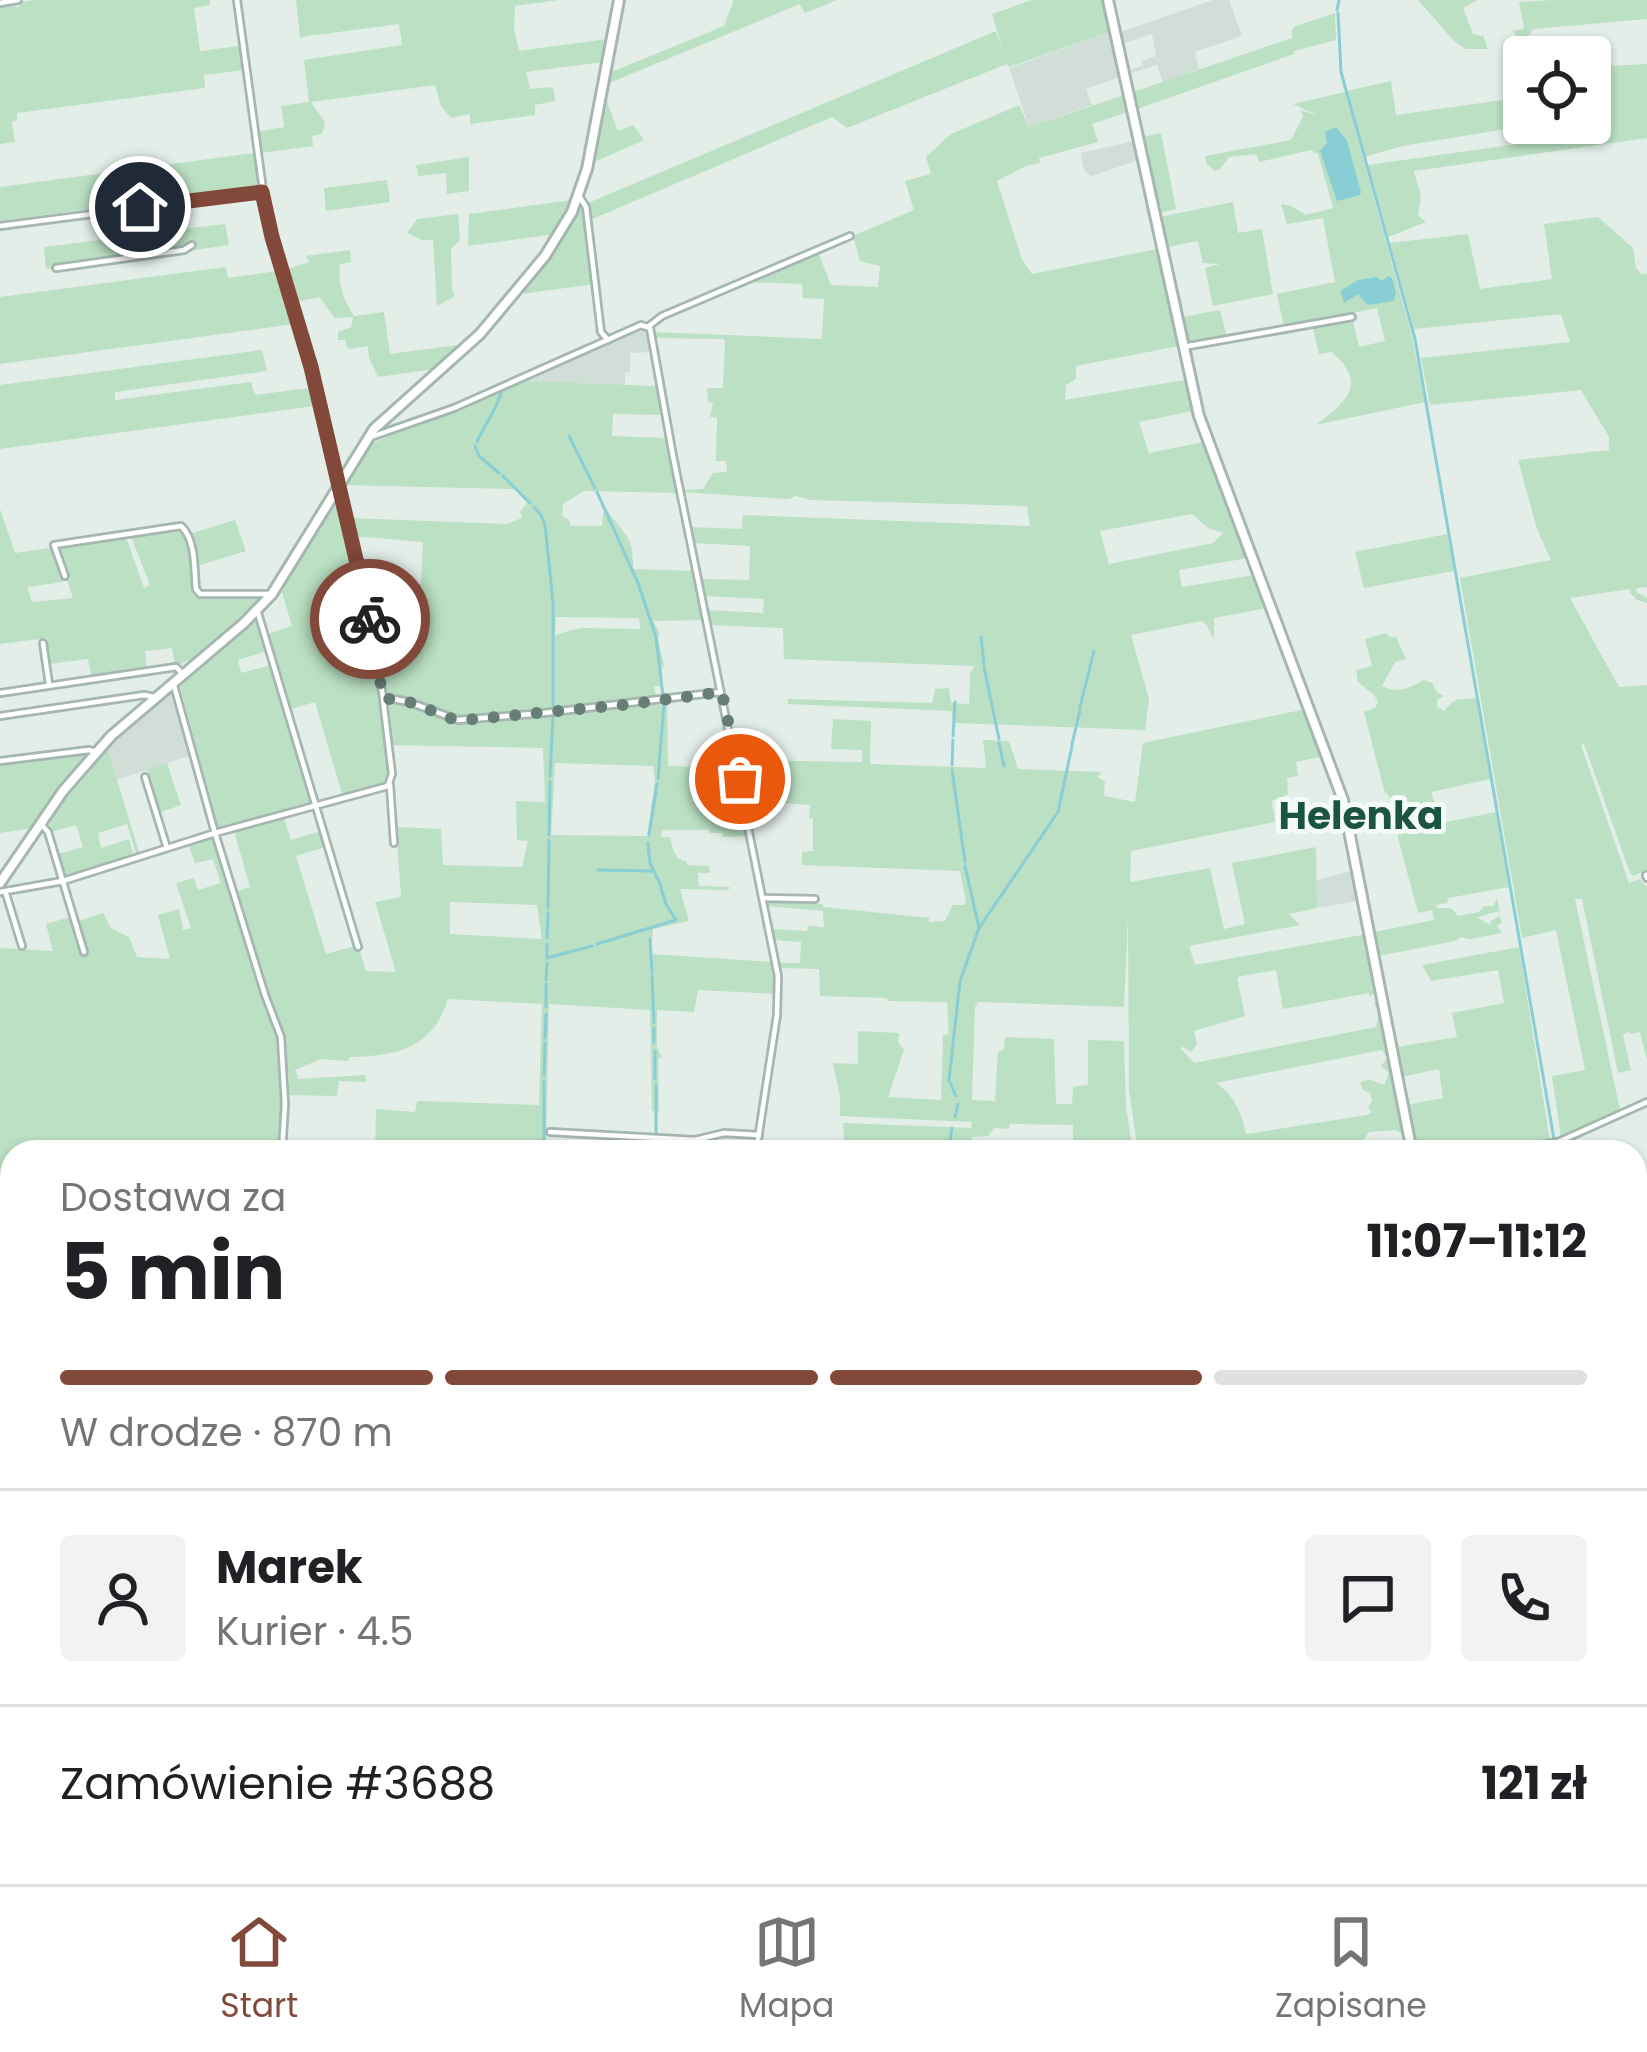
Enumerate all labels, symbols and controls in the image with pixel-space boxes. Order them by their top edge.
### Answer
map controls [1503,36,1611,144]
button: locate [1503,36,1611,144]
pin [89,156,191,258]
icon: home [107,174,173,240]
courier [310,559,430,679]
icon: bike [337,586,403,652]
pin [689,728,791,830]
icon: bag [707,746,773,812]
district label: Helenka [1279,788,1443,843]
text: Dostawa za [60,1170,286,1225]
text: 11:07–11:12 [1366,1210,1587,1273]
text: 5 min [60,1217,285,1326]
text: W drodze · 870 m [60,1405,393,1460]
button: person [60,1535,186,1661]
button: chat [1305,1535,1431,1661]
button: phone [1461,1535,1587,1661]
text: Marek [216,1536,363,1599]
text: Kurier · 4.5 [216,1604,414,1659]
text: Zamówienie #3688 [60,1752,495,1815]
text: 121 zł [1481,1752,1587,1815]
tab: Start [220,1909,298,2031]
tab: Mapa [739,1909,834,2031]
tab: Zapisane [1275,1909,1427,2031]

